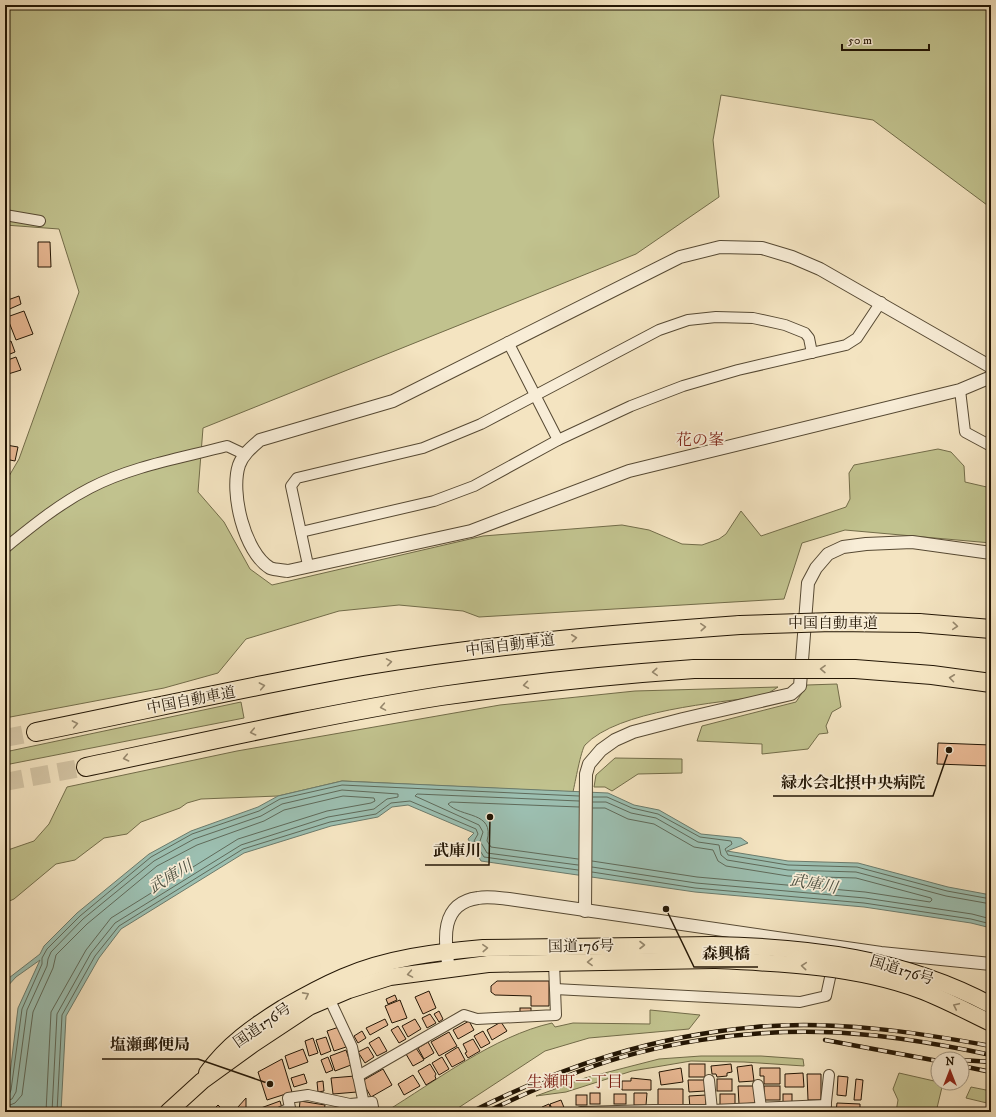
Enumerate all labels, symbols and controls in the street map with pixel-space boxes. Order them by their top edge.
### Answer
scale bar [842,26,929,52]
text: 50 m [848,33,872,48]
district label: 花の峯 [676,430,724,450]
street label: 中国自動車道 [788,614,878,633]
one-way arrow [952,622,958,631]
one-way arrow [700,623,706,632]
street label: 中国自動車道 [464,631,556,660]
one-way arrow [571,633,577,642]
one-way arrow [386,658,392,667]
one-way arrow [820,665,826,673]
one-way arrow [652,668,658,676]
one-way arrow [949,674,955,683]
one-way arrow [522,680,529,689]
street label: 中国自動車道 [145,683,237,718]
one-way arrow [259,683,265,691]
one-way arrow [380,702,386,711]
one-way arrow [71,720,78,729]
one-way arrow [250,727,257,735]
one-way arrow [123,754,129,762]
callout: 緑水会北摂中央病院 [773,768,933,796]
text: 緑水会北摂中央病院 [781,773,925,793]
callout: 武庫川 [425,837,489,865]
text: 武庫川 [433,841,481,861]
water label: 武庫川 [145,855,198,898]
water label: 武庫川 [788,870,841,898]
street label: 国道176号 [548,936,614,957]
callout: 森興橋 [694,939,758,967]
one-way arrow [639,941,645,949]
one-way arrow [482,943,488,952]
text: 森興橋 [702,944,750,964]
street label: 国道176号 [867,952,936,989]
one-way arrow [587,958,593,966]
one-way arrow [801,961,807,970]
one-way arrow [407,969,413,978]
one-way arrow [302,993,309,1000]
street label: 国道176号 [230,999,295,1052]
one-way arrow [953,1003,960,1011]
callout: 塩瀬郵便局 [102,1031,198,1059]
text: 塩瀬郵便局 [110,1035,190,1055]
north arrow [930,1051,970,1091]
text: N [945,1055,955,1069]
district label: 生瀬町一丁目 [527,1072,623,1092]

